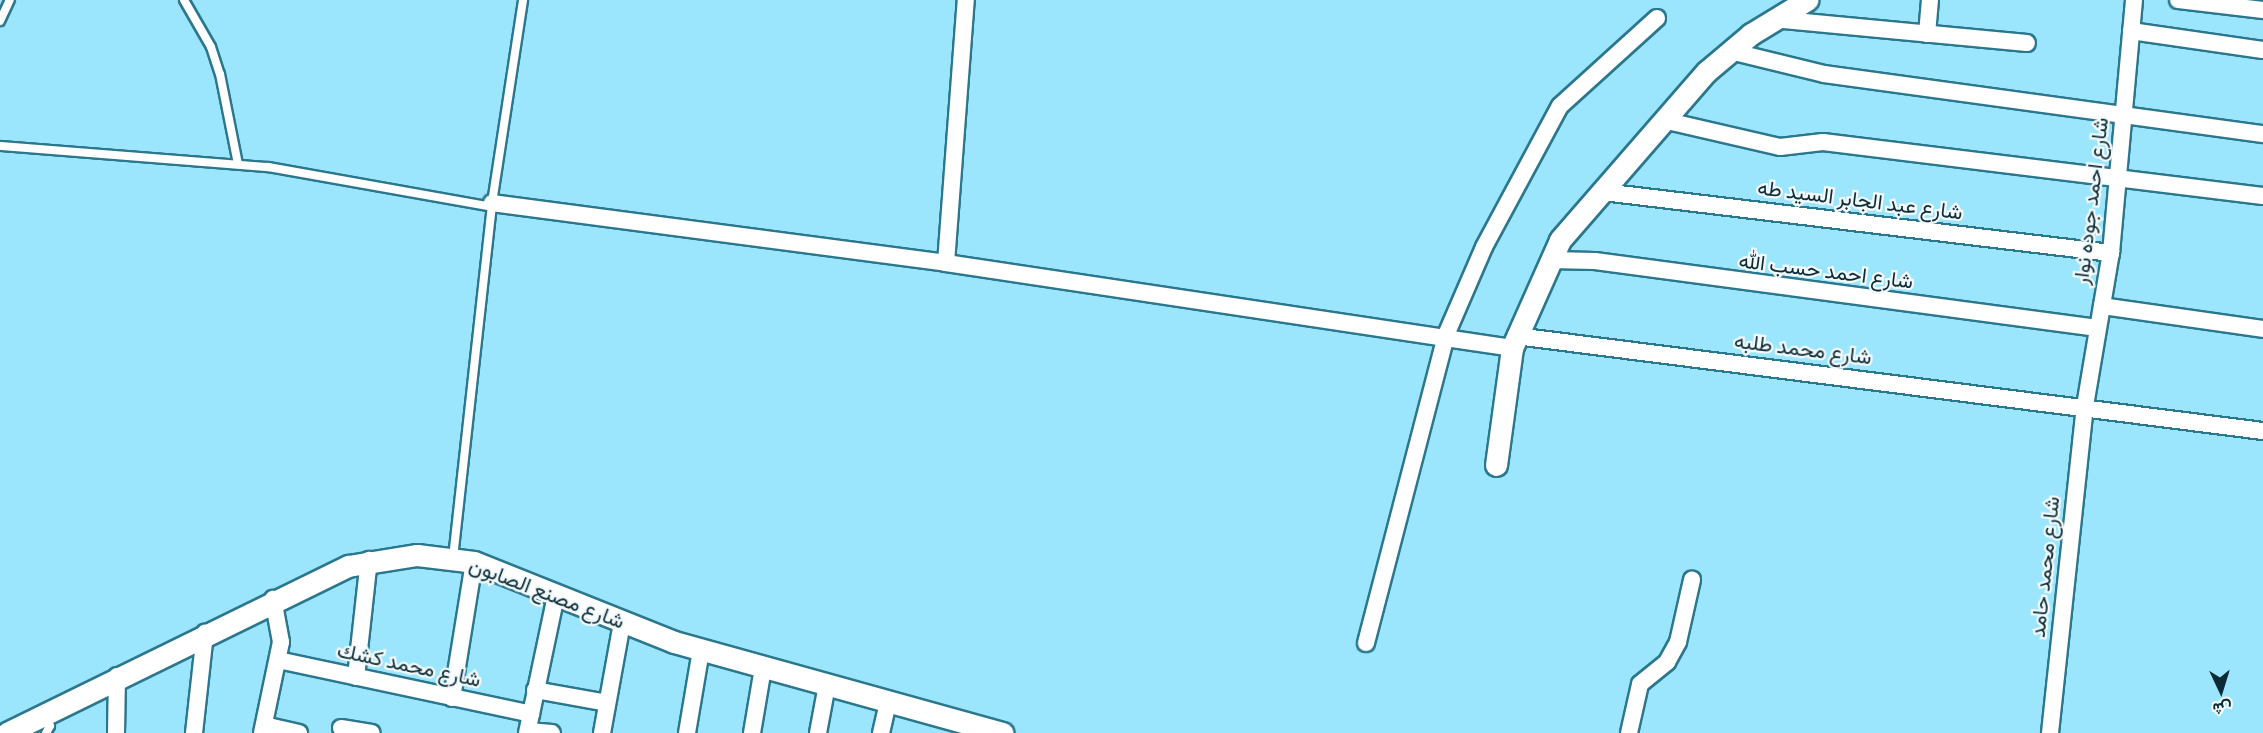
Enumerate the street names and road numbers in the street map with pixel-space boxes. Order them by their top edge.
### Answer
street label: شارع احمد جوده نوار [2068,116,2114,286]
street label: شارع عبد الجابر السيد طه [1756,175,1964,225]
street label: شارع احمد حسب الله [1737,248,1915,294]
street label: شارع محمد طلبه [1733,328,1873,370]
street label: شارع محمد حامد [2025,495,2065,639]
street label: شارع مصنع الصابون [466,552,628,634]
street label: شارع محمد كشك [335,637,483,693]

